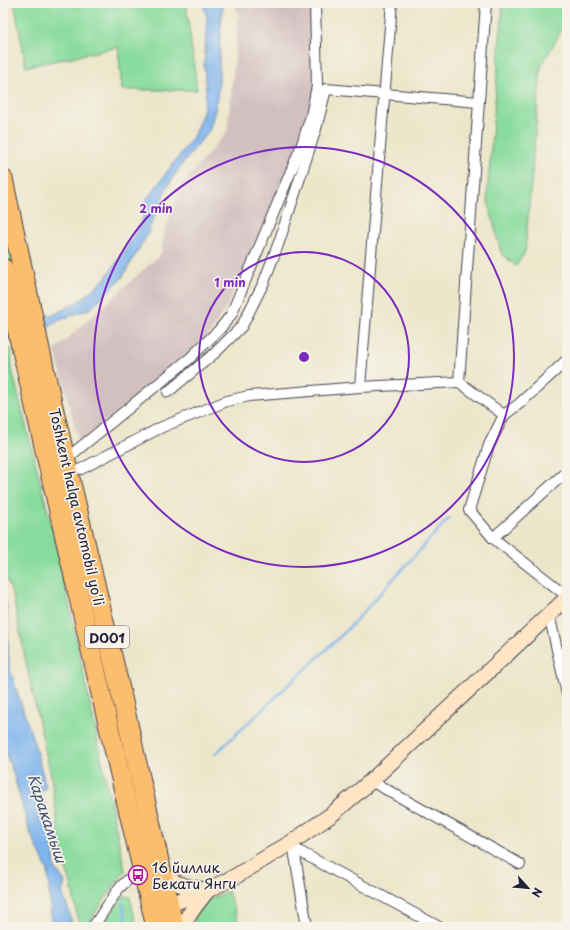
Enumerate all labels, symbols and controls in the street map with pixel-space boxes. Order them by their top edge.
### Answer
text: 2 min [139,199,173,217]
text: 1 min [214,273,246,291]
centre of rings [297,350,311,364]
street label: Toshkent halqa avtomobil yo'li [44,406,110,608]
road number: D001 [85,626,129,648]
water label: Каракамыш [23,771,74,867]
place label: 16 йиллик Бекати Янги [152,857,237,894]
bus stop icon: 16 йиллик Бекати Янги [127,864,149,886]
north arrow [508,868,548,908]
text: N [528,885,547,901]

